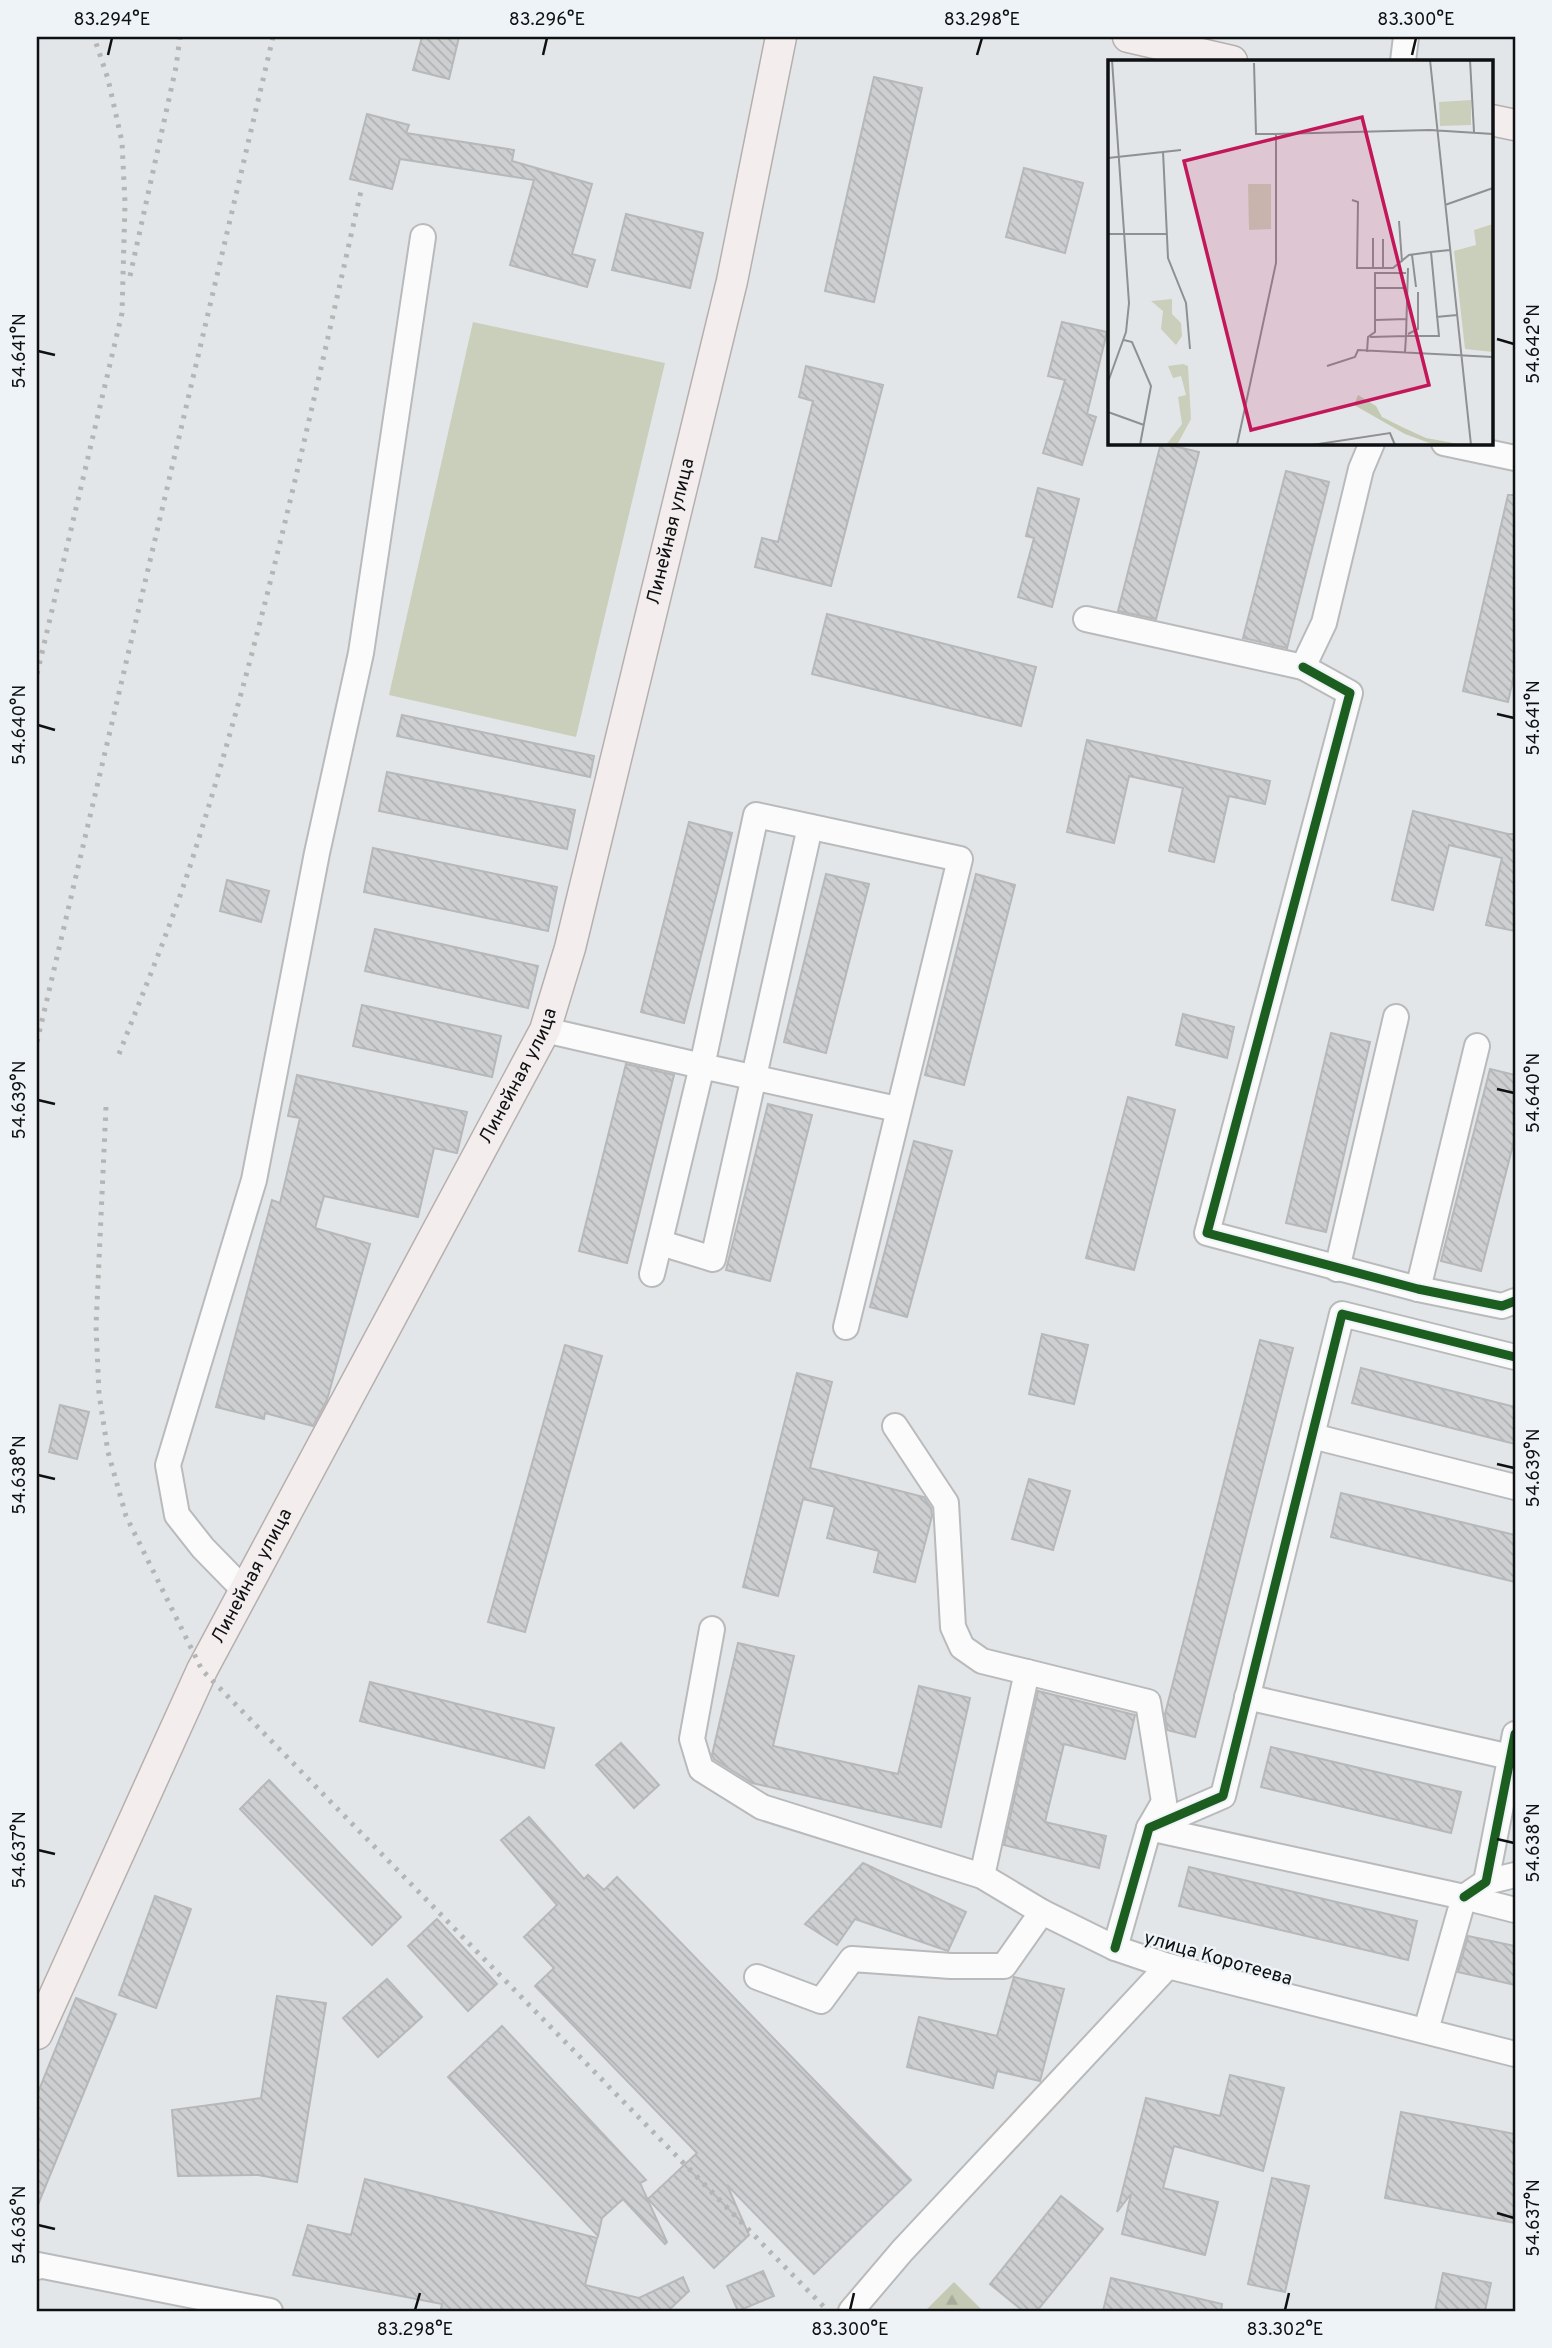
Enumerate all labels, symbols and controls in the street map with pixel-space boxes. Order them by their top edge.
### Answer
text: 83.294°E [74,9,150,32]
text: 83.296°E [509,9,585,32]
text: 83.298°E [944,9,1020,32]
text: 83.300°E [1377,9,1455,32]
inset map [1108,60,1492,444]
text: 54.642°N [1523,304,1546,384]
text: 54.641°N [9,313,32,389]
street label: Линейная улица [642,456,701,607]
text: 54.641°N [1523,680,1546,756]
text: 54.640°N [9,685,32,765]
street label: Линейная улица [474,1005,563,1148]
text: 54.640°N [1523,1053,1546,1133]
text: 54.639°N [9,1061,32,1139]
text: 54.639°N [1523,1429,1546,1507]
text: 54.638°N [9,1435,32,1515]
street label: Линейная улица [206,1504,298,1648]
text: 54.638°N [1523,1803,1546,1883]
text: 54.637°N [9,1811,32,1889]
street label: улица Коротеева [1141,1926,1295,1992]
text: 54.637°N [1523,2179,1546,2257]
text: 54.636°N [9,2185,32,2265]
text: 83.298°E [377,2319,453,2342]
text: 83.300°E [811,2319,889,2342]
text: 83.302°E [1246,2319,1324,2342]

